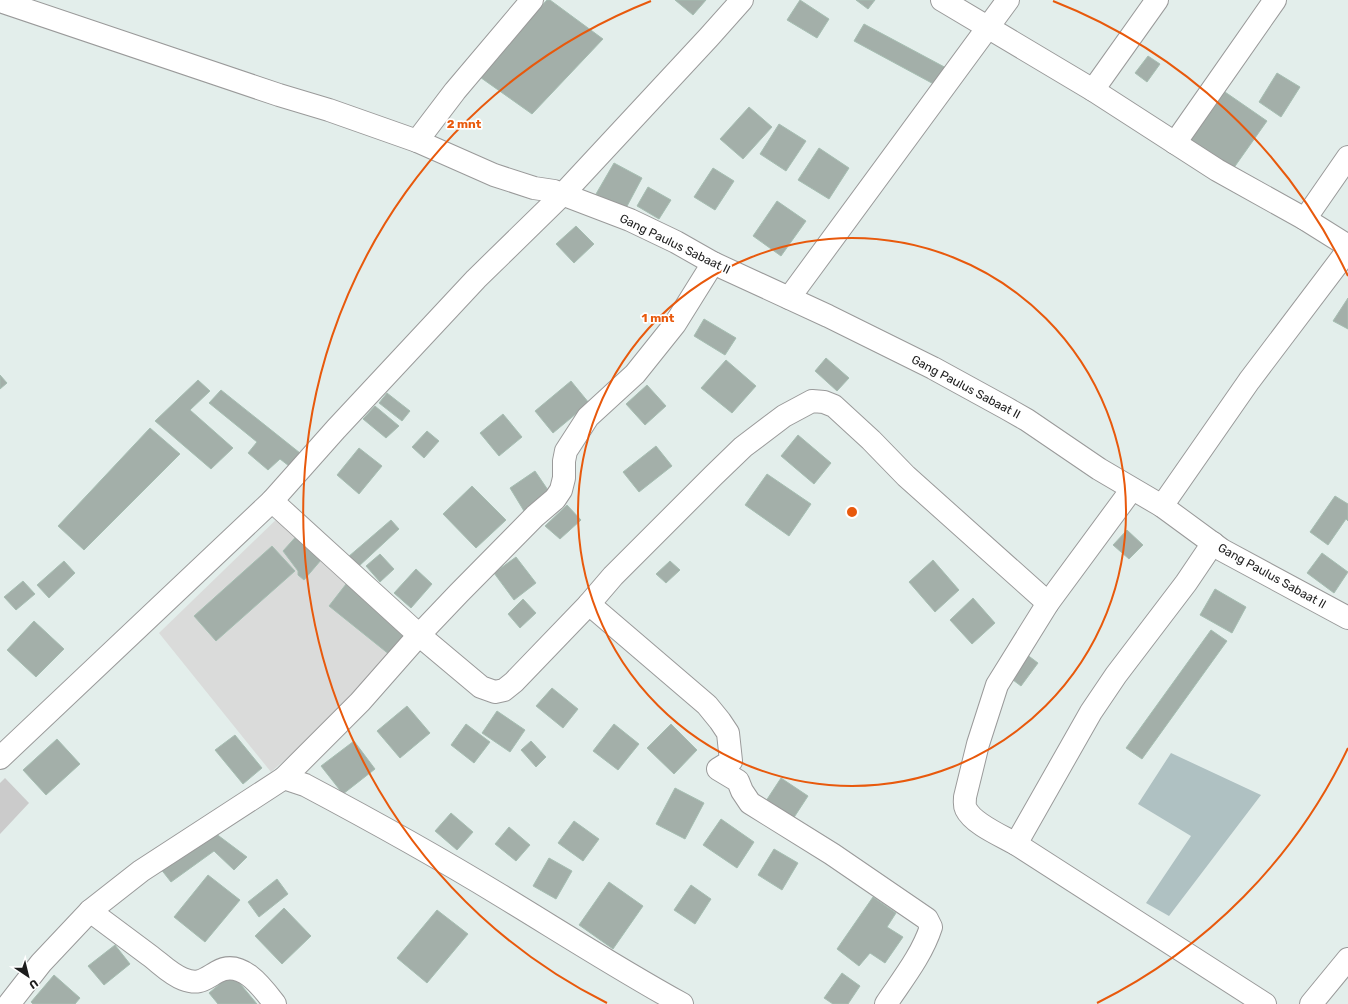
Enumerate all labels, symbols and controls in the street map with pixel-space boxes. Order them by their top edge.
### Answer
text: 2 mnt [447,117,482,131]
street label: Gang Paulus Sabaat II [617,211,733,277]
text: 1 mnt [642,311,675,325]
street label: Gang Paulus Sabaat II [909,352,1023,422]
centre of rings [845,505,859,519]
street label: Gang Paulus Sabaat II [1216,540,1328,612]
north arrow [8,956,48,996]
text: U [26,976,40,991]

